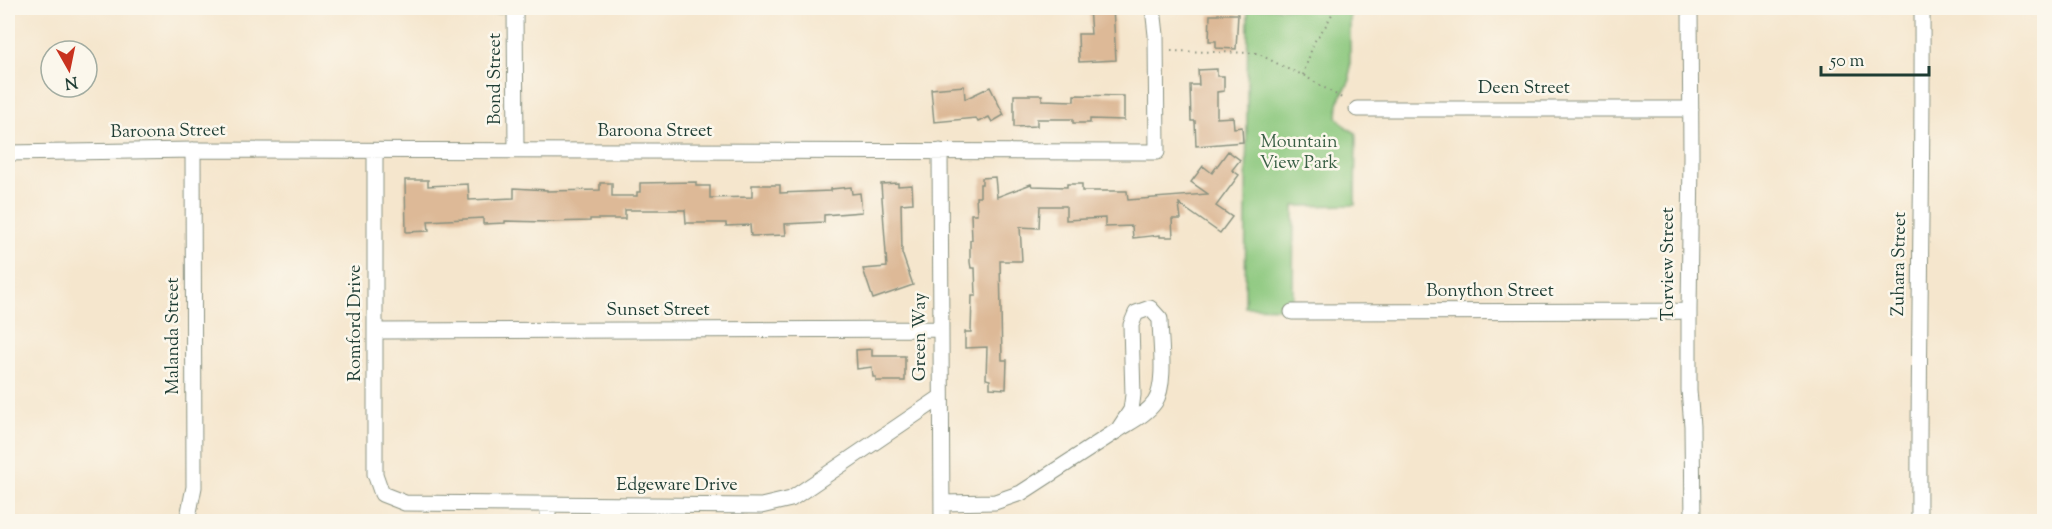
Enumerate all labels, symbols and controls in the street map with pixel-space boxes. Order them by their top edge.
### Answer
street label: Bond Street [483,33,509,125]
north arrow [39,39,99,99]
scale bar [1821,39,1929,77]
text: 50 m [1829,49,1865,75]
text: N [63,69,79,94]
street label: Deen Street [1478,76,1570,102]
street label: Baroona Street [110,118,226,146]
street label: Baroona Street [597,119,713,145]
park label: Mountain View Park [1260,130,1338,177]
street label: Torview Street [1656,207,1682,321]
street label: Zuhara Street [1886,212,1914,316]
street label: Romford Drive [343,265,369,381]
street label: Malanda Street [161,277,187,395]
street label: Bonython Street [1426,279,1554,305]
street label: Green Way [908,293,934,381]
street label: Sunset Street [606,298,710,324]
street label: Edgeware Drive [616,473,738,499]

